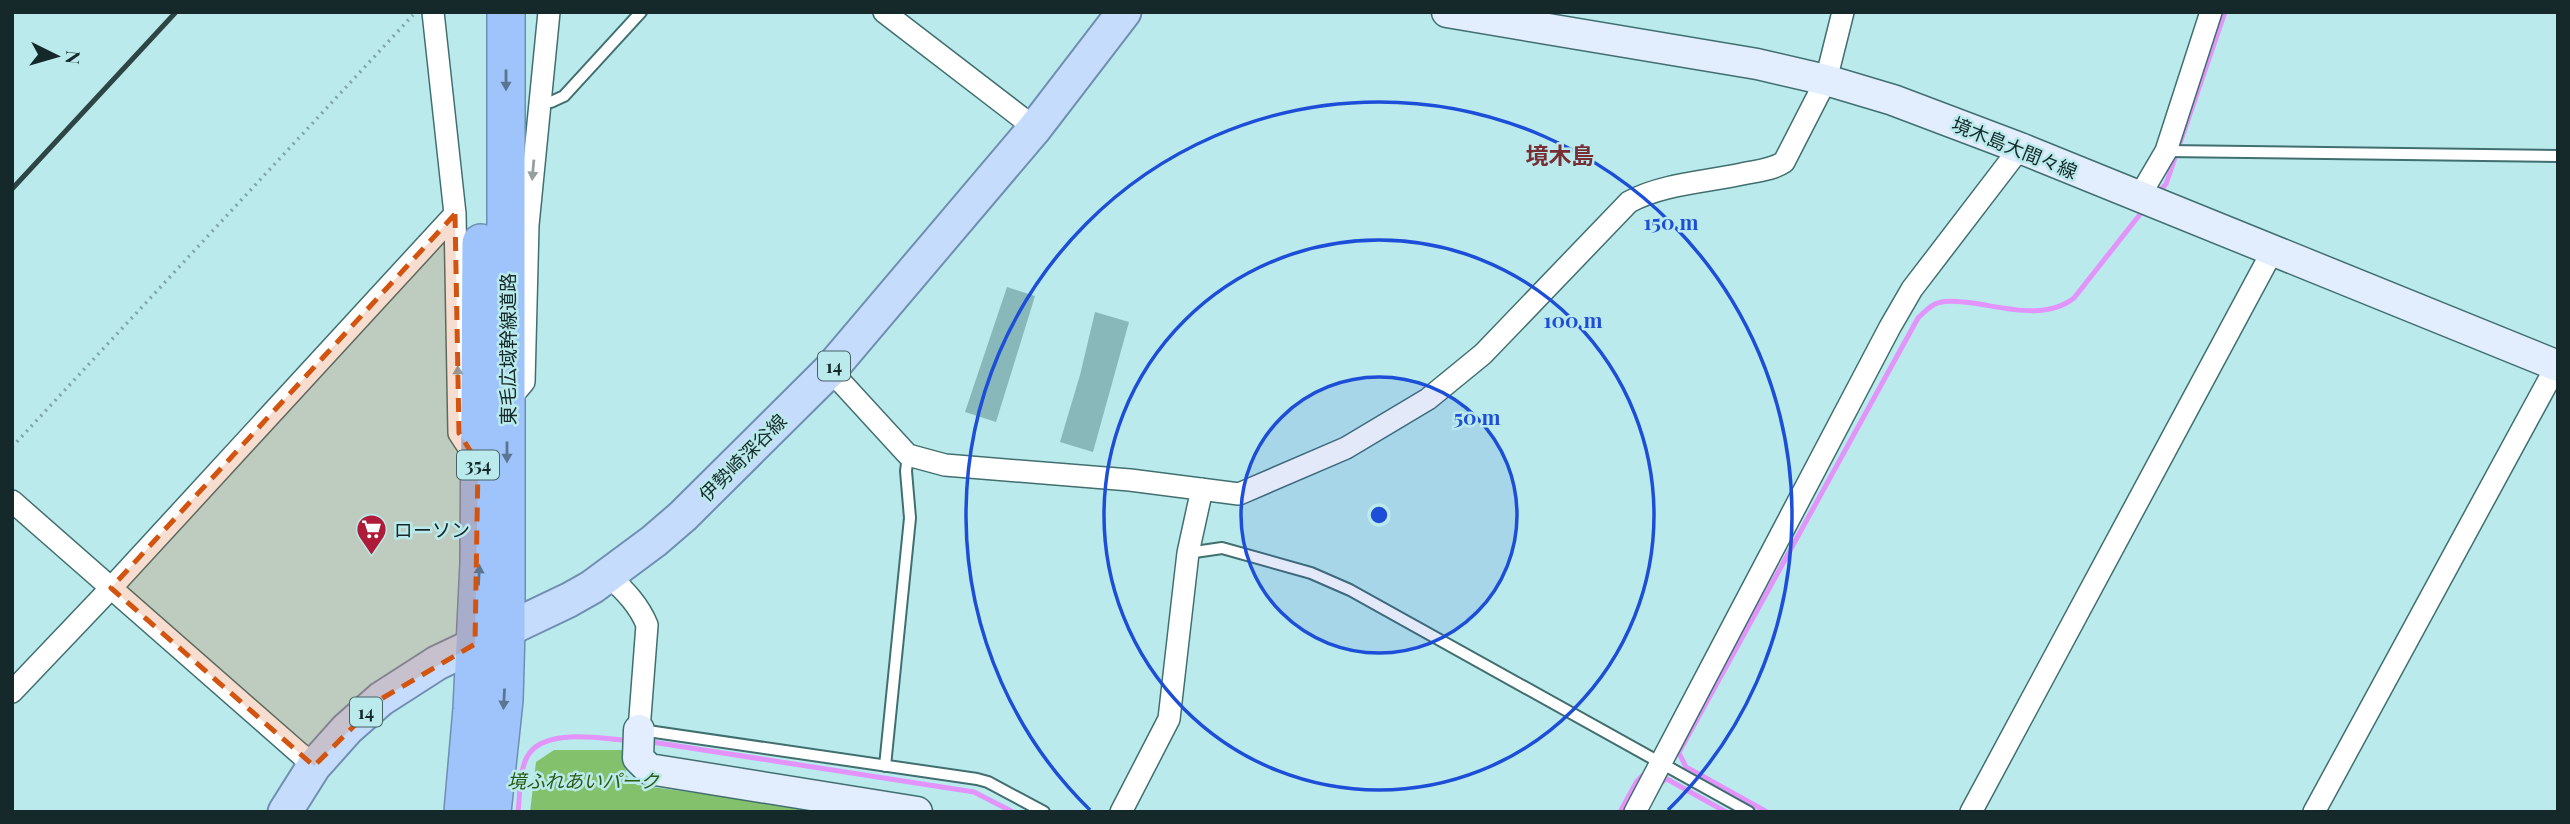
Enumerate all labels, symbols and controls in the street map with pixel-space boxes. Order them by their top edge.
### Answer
north arrow [21,21,91,91]
text: N [60,50,87,66]
one-way arrow [500,70,512,92]
street label: 境木島大間々線 [1948,110,2082,184]
district label: 境木島 [1526,139,1595,170]
one-way arrow [527,159,538,181]
text: 150 m [1644,207,1698,235]
street label: 東毛広域幹線道路 [494,273,520,425]
text: 100 m [1543,305,1603,333]
road number: 14 [818,352,850,380]
one-way arrow [452,364,464,386]
text: 50 m [1453,402,1501,430]
street label: 伊勢崎深谷線 [692,407,792,507]
one-way arrow [501,441,513,463]
road number: 354 [457,450,499,480]
centre of rings [1367,503,1391,527]
supermarket icon: ローソン [354,512,388,556]
place label: ローソン [394,516,470,542]
one-way arrow [473,564,484,586]
one-way arrow [498,688,509,710]
road number: 14 [350,698,382,726]
park label: 境ふれあいパーク [507,767,660,793]

